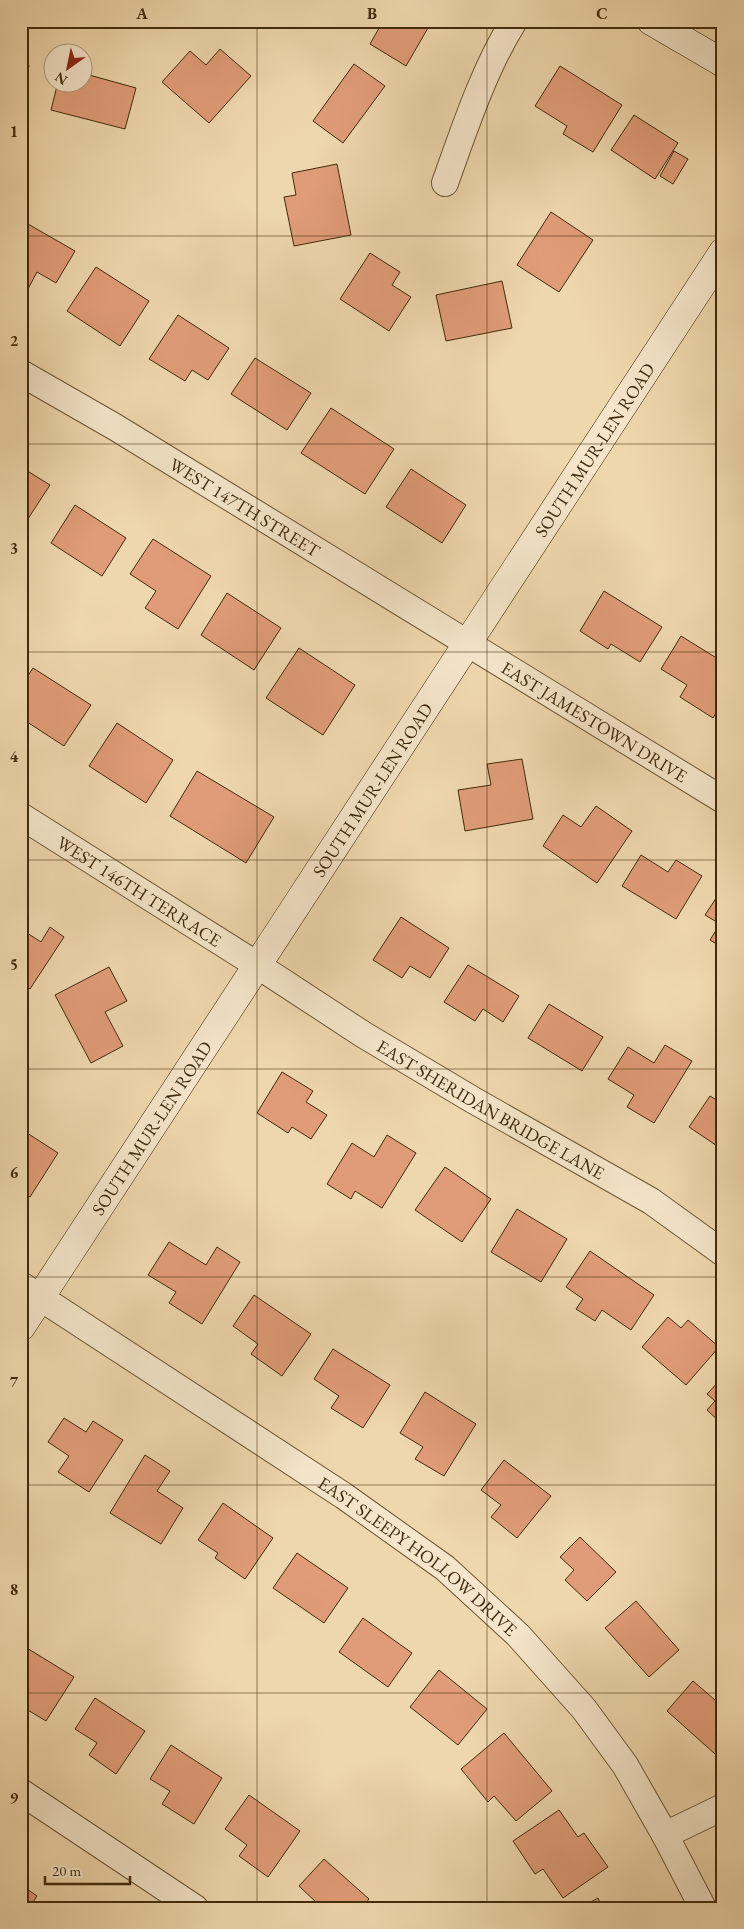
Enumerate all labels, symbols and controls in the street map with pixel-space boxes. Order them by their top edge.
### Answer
text: A [135,3,148,24]
text: B [367,3,377,24]
text: C [596,3,608,24]
north arrow [42,42,92,92]
text: N [51,68,71,90]
text: 1 [10,121,18,142]
text: 2 [10,330,19,351]
street label: SOUTH MUR-LEN ROAD [529,358,659,541]
street label: WEST 147TH STREET [166,452,325,562]
text: 3 [10,538,18,559]
street label: EAST JAMESTOWN DRIVE [497,655,692,787]
street label: SOUTH MUR-LEN ROAD [307,698,437,881]
text: 4 [10,746,19,767]
street label: WEST 146TH TERRACE [53,830,226,951]
text: 5 [10,954,18,975]
street label: EAST SHERIDAN BRIDGE LANE [373,1034,609,1184]
street label: SOUTH MUR-LEN ROAD [86,1036,216,1219]
text: 6 [10,1162,19,1183]
text: 7 [10,1371,19,1392]
street label: EAST SLEEPY HOLLOW DRIVE [314,1471,523,1641]
text: 8 [10,1579,18,1600]
text: 9 [10,1787,19,1808]
scale bar [45,1854,130,1886]
text: 20 m [52,1861,81,1880]

